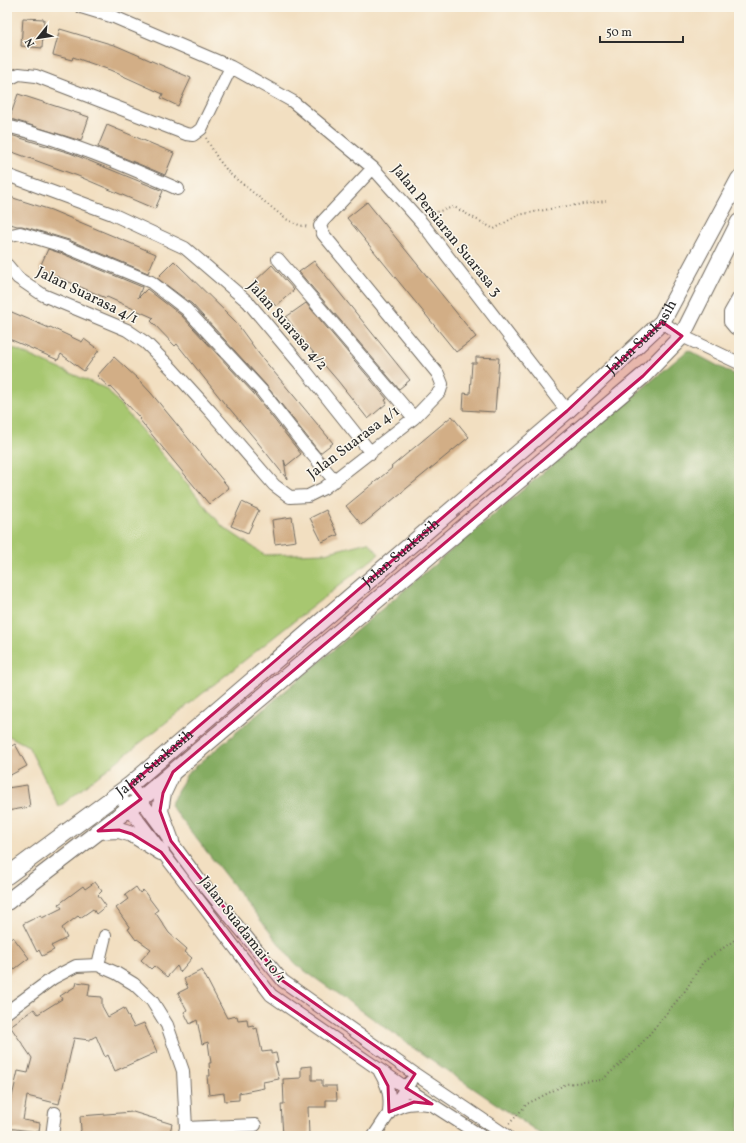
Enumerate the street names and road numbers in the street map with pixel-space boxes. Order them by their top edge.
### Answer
street label: Jalan Persiaran Suarasa 3 [386,160,506,302]
street label: Jalan Suarasa 4/1 [33,262,141,330]
street label: Jalan Suarasa 4/2 [242,277,332,375]
street label: Jalan Suakasih [602,296,683,379]
street label: Jalan Suarasa 4/1 [303,401,405,485]
street label: Jalan Suakasih [358,514,445,592]
street label: Jalan Suakasih [112,724,198,802]
street label: Jalan Suadamai 10/1 [194,872,290,988]

